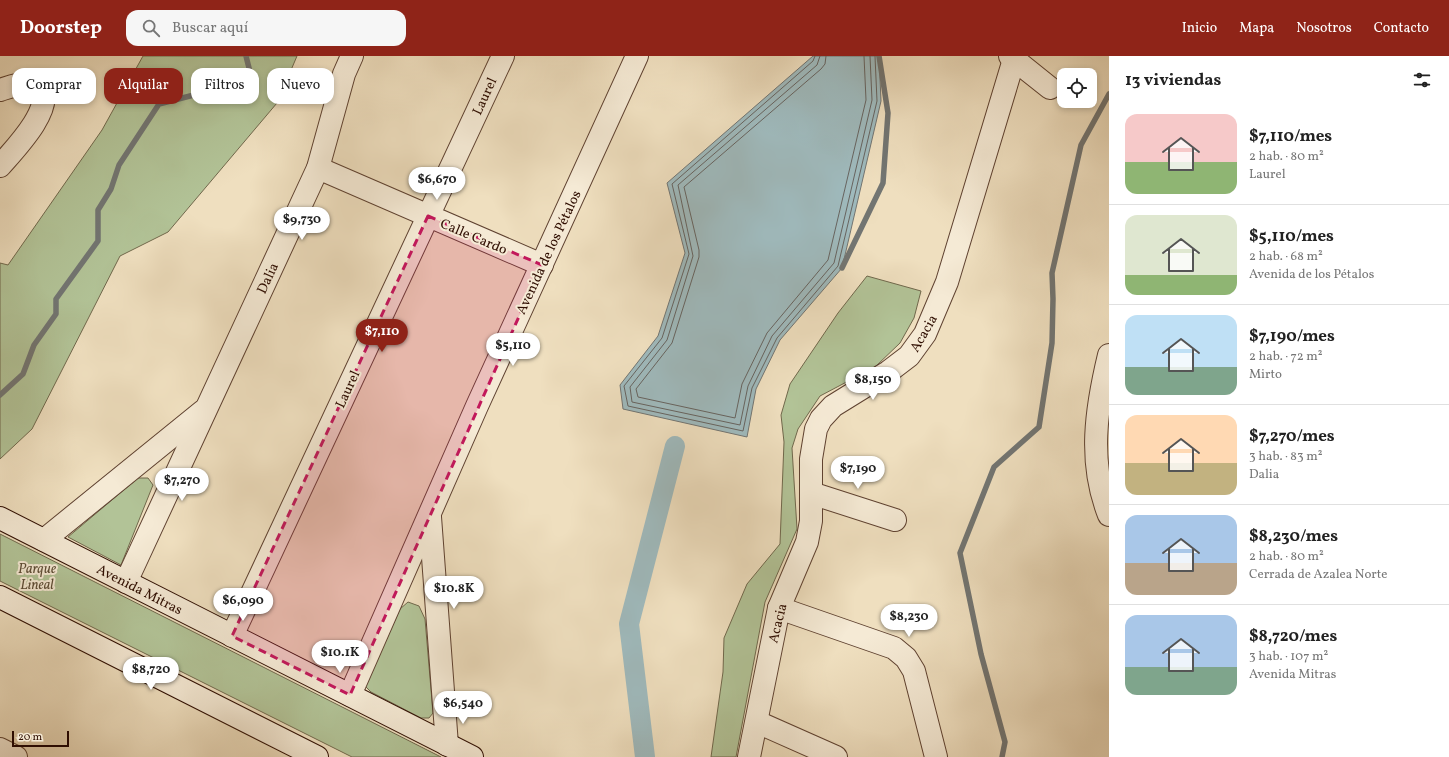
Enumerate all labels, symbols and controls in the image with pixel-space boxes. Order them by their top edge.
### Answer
search box [126,10,406,46]
text: Doorstep [20,15,102,41]
icon: search [140,17,162,39]
text: Buscar aquí [172,18,248,39]
text: Inicio [1182,19,1217,38]
text: Mapa [1239,19,1274,38]
text: Nosotros [1296,19,1352,38]
text: Contacto [1374,19,1429,38]
chip: Comprar [12,68,96,104]
chip: Alquilar [104,68,183,104]
chip: Filtros [191,68,259,104]
chip: Nuevo [267,68,334,104]
map controls [1057,68,1097,108]
button: locate [1057,68,1097,108]
text: 13 viviendas [1125,69,1221,92]
icon: filters [1411,69,1433,91]
street label: Laurel [468,75,502,119]
text: $7,110/mes [1249,125,1332,148]
icon: home [1157,130,1205,178]
text: 2 hab. · 80 m² [1249,148,1324,166]
text: Laurel [1249,166,1286,184]
pin: $6,670 [404,167,470,201]
text: $6,670 [417,171,457,189]
street label: Avenida de los Pétalos [512,187,586,318]
pin: $9,730 [269,207,335,241]
text: $9,730 [283,211,321,229]
street label: Calle Cardo [437,215,510,260]
text: $5,110/mes [1249,225,1334,248]
icon: home [1157,231,1205,279]
text: 2 hab. · 68 m² [1249,248,1323,266]
street label: Dalia [253,260,284,297]
text: Avenida de los Pétalos [1249,266,1374,284]
street label: Acacia [906,312,943,356]
pin: $7,110 [349,319,415,353]
text: $7,110 [365,323,399,341]
text: $7,190/mes [1249,325,1335,348]
icon: home [1157,331,1205,379]
pin: $5,110 [480,333,546,367]
text: $5,110 [495,337,531,355]
text: 2 hab. · 72 m² [1249,348,1323,366]
text: Mirto [1249,366,1282,384]
pin: $8,150 [840,367,906,401]
street label: Laurel [331,368,365,412]
text: $8,150 [854,371,892,389]
text: $7,270/mes [1249,425,1335,448]
icon: home [1157,431,1205,479]
text: 3 hab. · 83 m² [1249,448,1322,466]
pin: $7,190 [825,456,891,490]
text: $7,190 [840,460,876,478]
text: Dalia [1249,466,1279,484]
pin: $7,270 [149,468,215,502]
text: $7,270 [164,472,200,490]
text: $8,230/mes [1249,525,1338,548]
icon: home [1157,531,1205,579]
text: 2 hab. · 80 m² [1249,548,1324,566]
park label: Parque Lineal [18,560,56,595]
street label: Avenida Mitras [93,561,186,620]
text: Cerrada de Azalea Norte [1249,566,1387,584]
pin: $10.8K [421,576,487,610]
text: $10.8K [434,580,474,598]
pin: $6,090 [210,588,276,622]
text: $6,090 [222,592,264,610]
street label: Acacia [764,602,793,645]
pin: $8,230 [876,604,942,638]
text: $8,230 [890,608,928,626]
text: $8,720/mes [1249,625,1337,648]
icon: home [1157,631,1205,679]
pin: $10.1K [307,640,373,674]
text: $10.1K [321,644,359,662]
text: 3 hab. · 107 m² [1249,648,1328,666]
pin: $8,720 [118,657,184,691]
text: $8,720 [132,661,170,679]
text: Avenida Mitras [1249,666,1336,684]
pin: $6,540 [430,691,496,725]
text: $6,540 [443,695,483,713]
scale bar [12,729,69,748]
text: 20 m [18,730,42,745]

